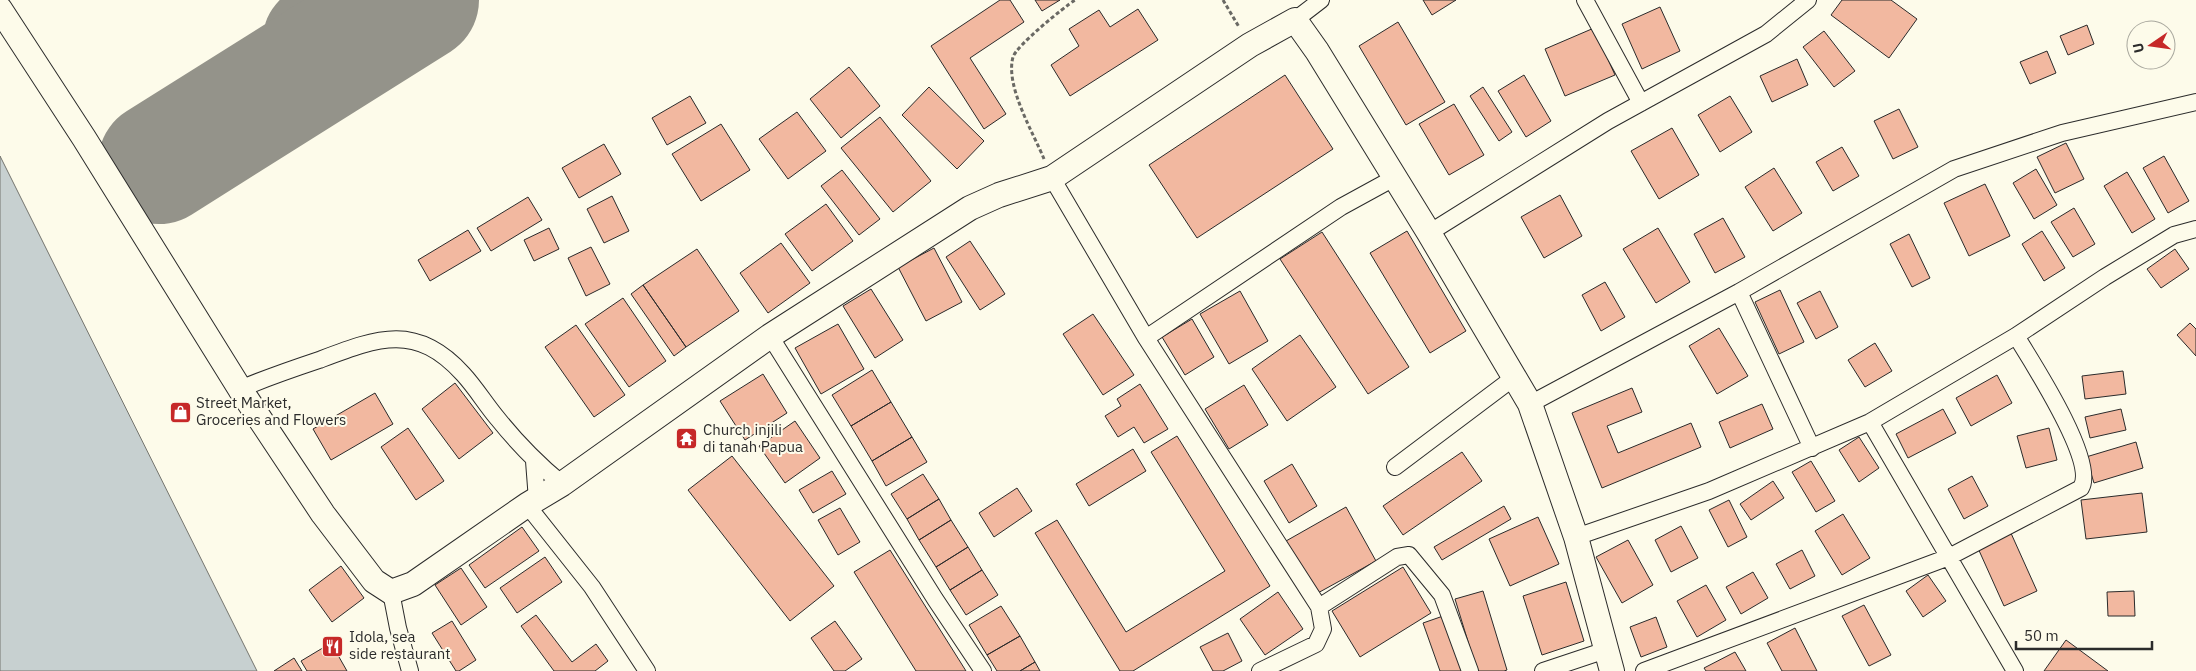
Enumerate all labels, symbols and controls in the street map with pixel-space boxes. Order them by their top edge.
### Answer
north arrow [2126,20,2176,70]
text: U [2128,41,2148,55]
place label: Street Market, Groceries and Flowers [196,393,346,429]
shop icon: Street Market, Groceries and Flowers [168,400,192,424]
place label: Church injili di tanah Papua [703,420,803,456]
temple icon: Church injili di tanah Papua [675,427,699,451]
scale bar [2016,618,2152,650]
text: 50 m [2024,626,2059,645]
place label: Idola, sea side restaurant [349,627,450,663]
restaurant icon: Idola, sea side restaurant [321,634,345,658]

